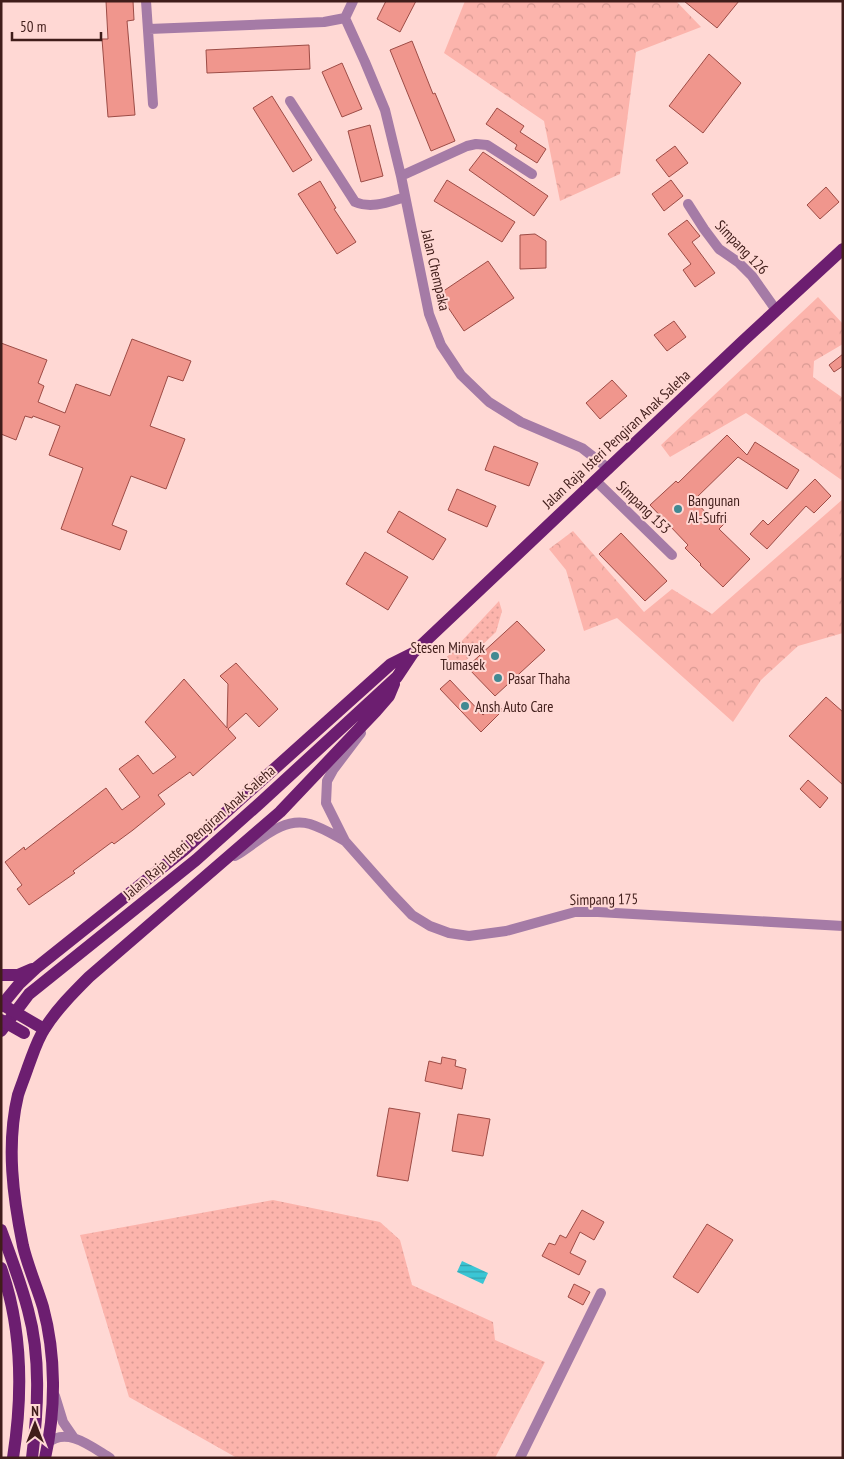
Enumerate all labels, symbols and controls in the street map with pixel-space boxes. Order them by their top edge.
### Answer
scale bar [12,10,101,42]
text: 50 m [20,17,46,36]
street label: Simpang 126 [711,216,773,278]
street label: Jalan Chempaka [417,227,455,312]
street label: Jalan Raja Isteri Pengiran Anak Saleha [537,366,694,513]
street label: Simpang 153 [613,476,675,538]
place label: Bangunan Al-Sufri [688,491,740,527]
marker: Bangunan Al-Sufri [672,503,684,515]
place label: Stesen Minyak Tumasek [410,638,485,674]
marker: Stesen Minyak Tumasek [489,650,501,662]
place label: Pasar Thaha [508,669,570,688]
marker: Pasar Thaha [492,672,504,684]
place label: Ansh Auto Care [475,697,553,716]
marker: Ansh Auto Care [459,700,471,712]
street label: Jalan Raja Isteri Pengiran Anak Saleha [118,761,279,904]
street label: Simpang 175 [570,889,638,909]
north arrow [10,1399,60,1449]
text: N [31,1402,39,1420]

